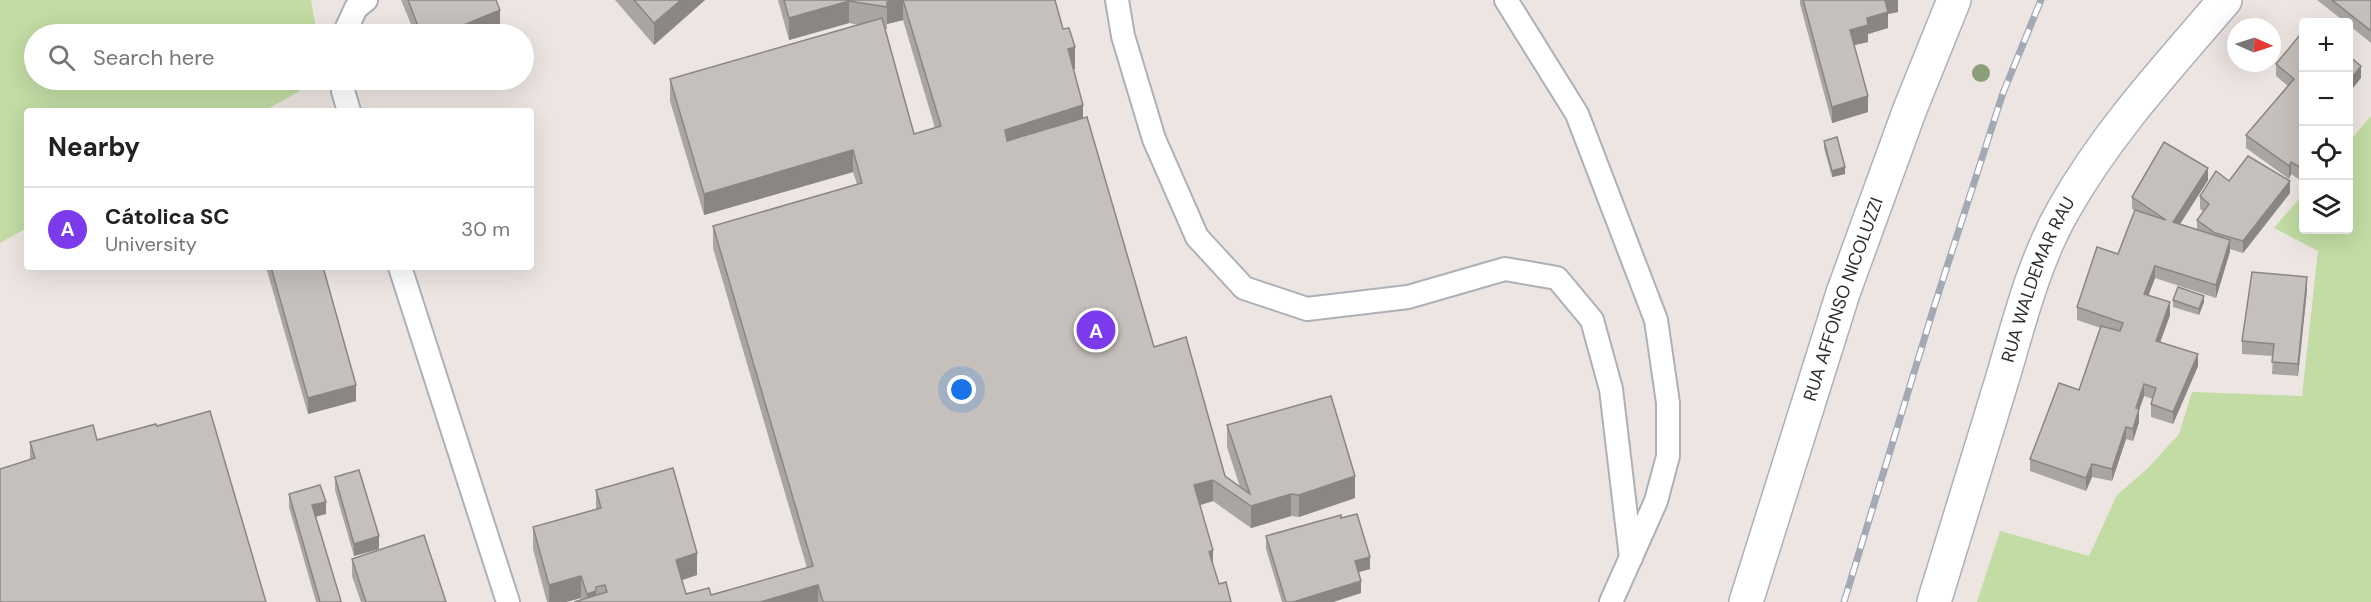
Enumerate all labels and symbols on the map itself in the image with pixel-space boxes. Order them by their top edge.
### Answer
north arrow [2227,18,2281,72]
street label: RUA WALDEMAR RAU [1996,192,2080,365]
street label: RUA AFFONSO NICOLUZZI [1798,194,1889,404]
pin: A [1076,308,1116,352]
your location [947,375,976,404]

